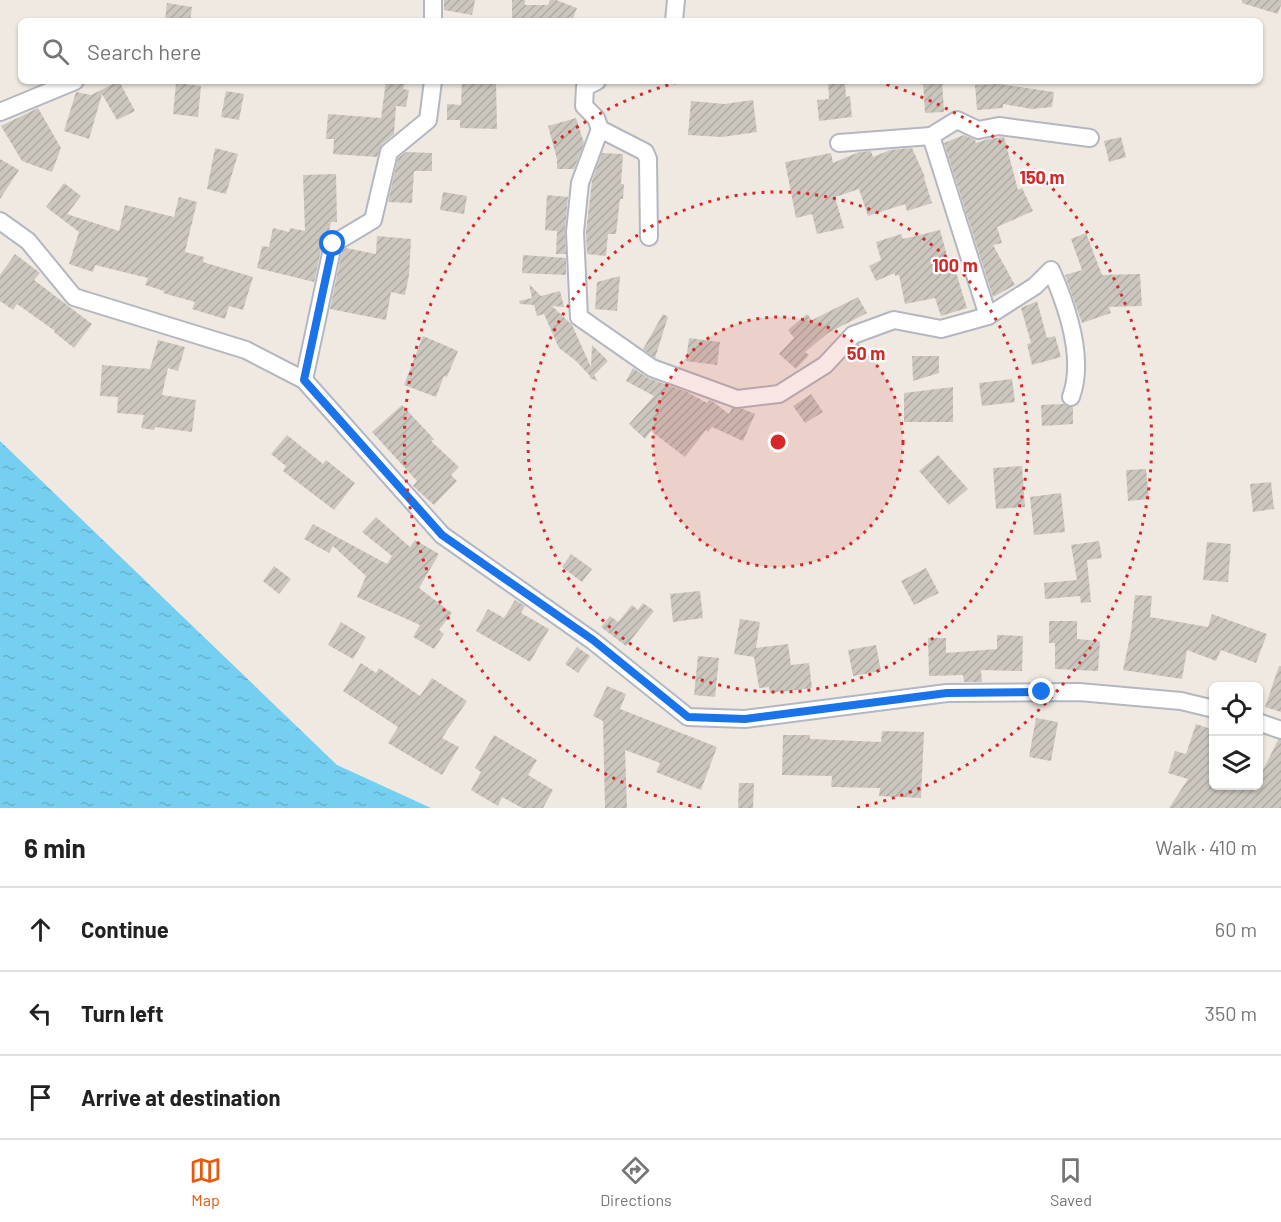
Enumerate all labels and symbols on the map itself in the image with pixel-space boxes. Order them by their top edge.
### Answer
text: 150 m [1020,166,1064,188]
route start [319,230,345,256]
text: 100 m [932,254,978,276]
text: 50 m [847,342,885,364]
centre of rings [768,432,788,452]
route end [1028,678,1054,704]

